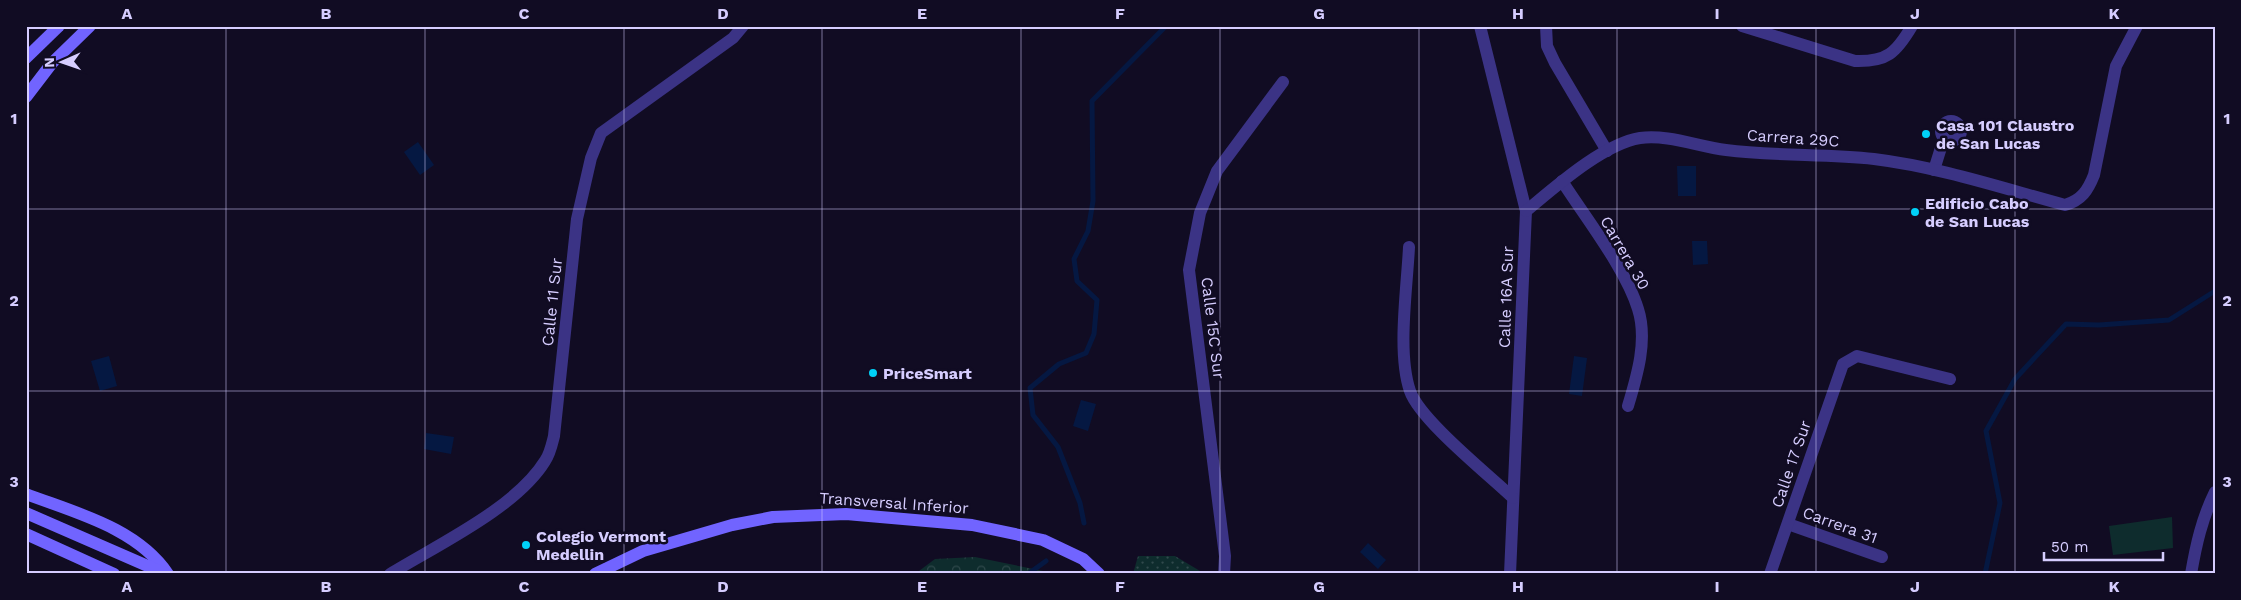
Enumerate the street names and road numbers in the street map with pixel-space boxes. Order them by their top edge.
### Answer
street label: Carrera 29C [1746,125,1840,151]
street label: Carrera 30 [1596,213,1654,293]
street label: Calle 16A Sur [1495,245,1517,348]
street label: Calle 11 Sur [538,256,566,347]
street label: Calle 15C Sur [1197,276,1229,381]
street label: Calle 17 Sur [1767,417,1815,510]
street label: Transversal Inferior [819,488,970,518]
street label: Carrera 31 [1800,503,1880,547]

